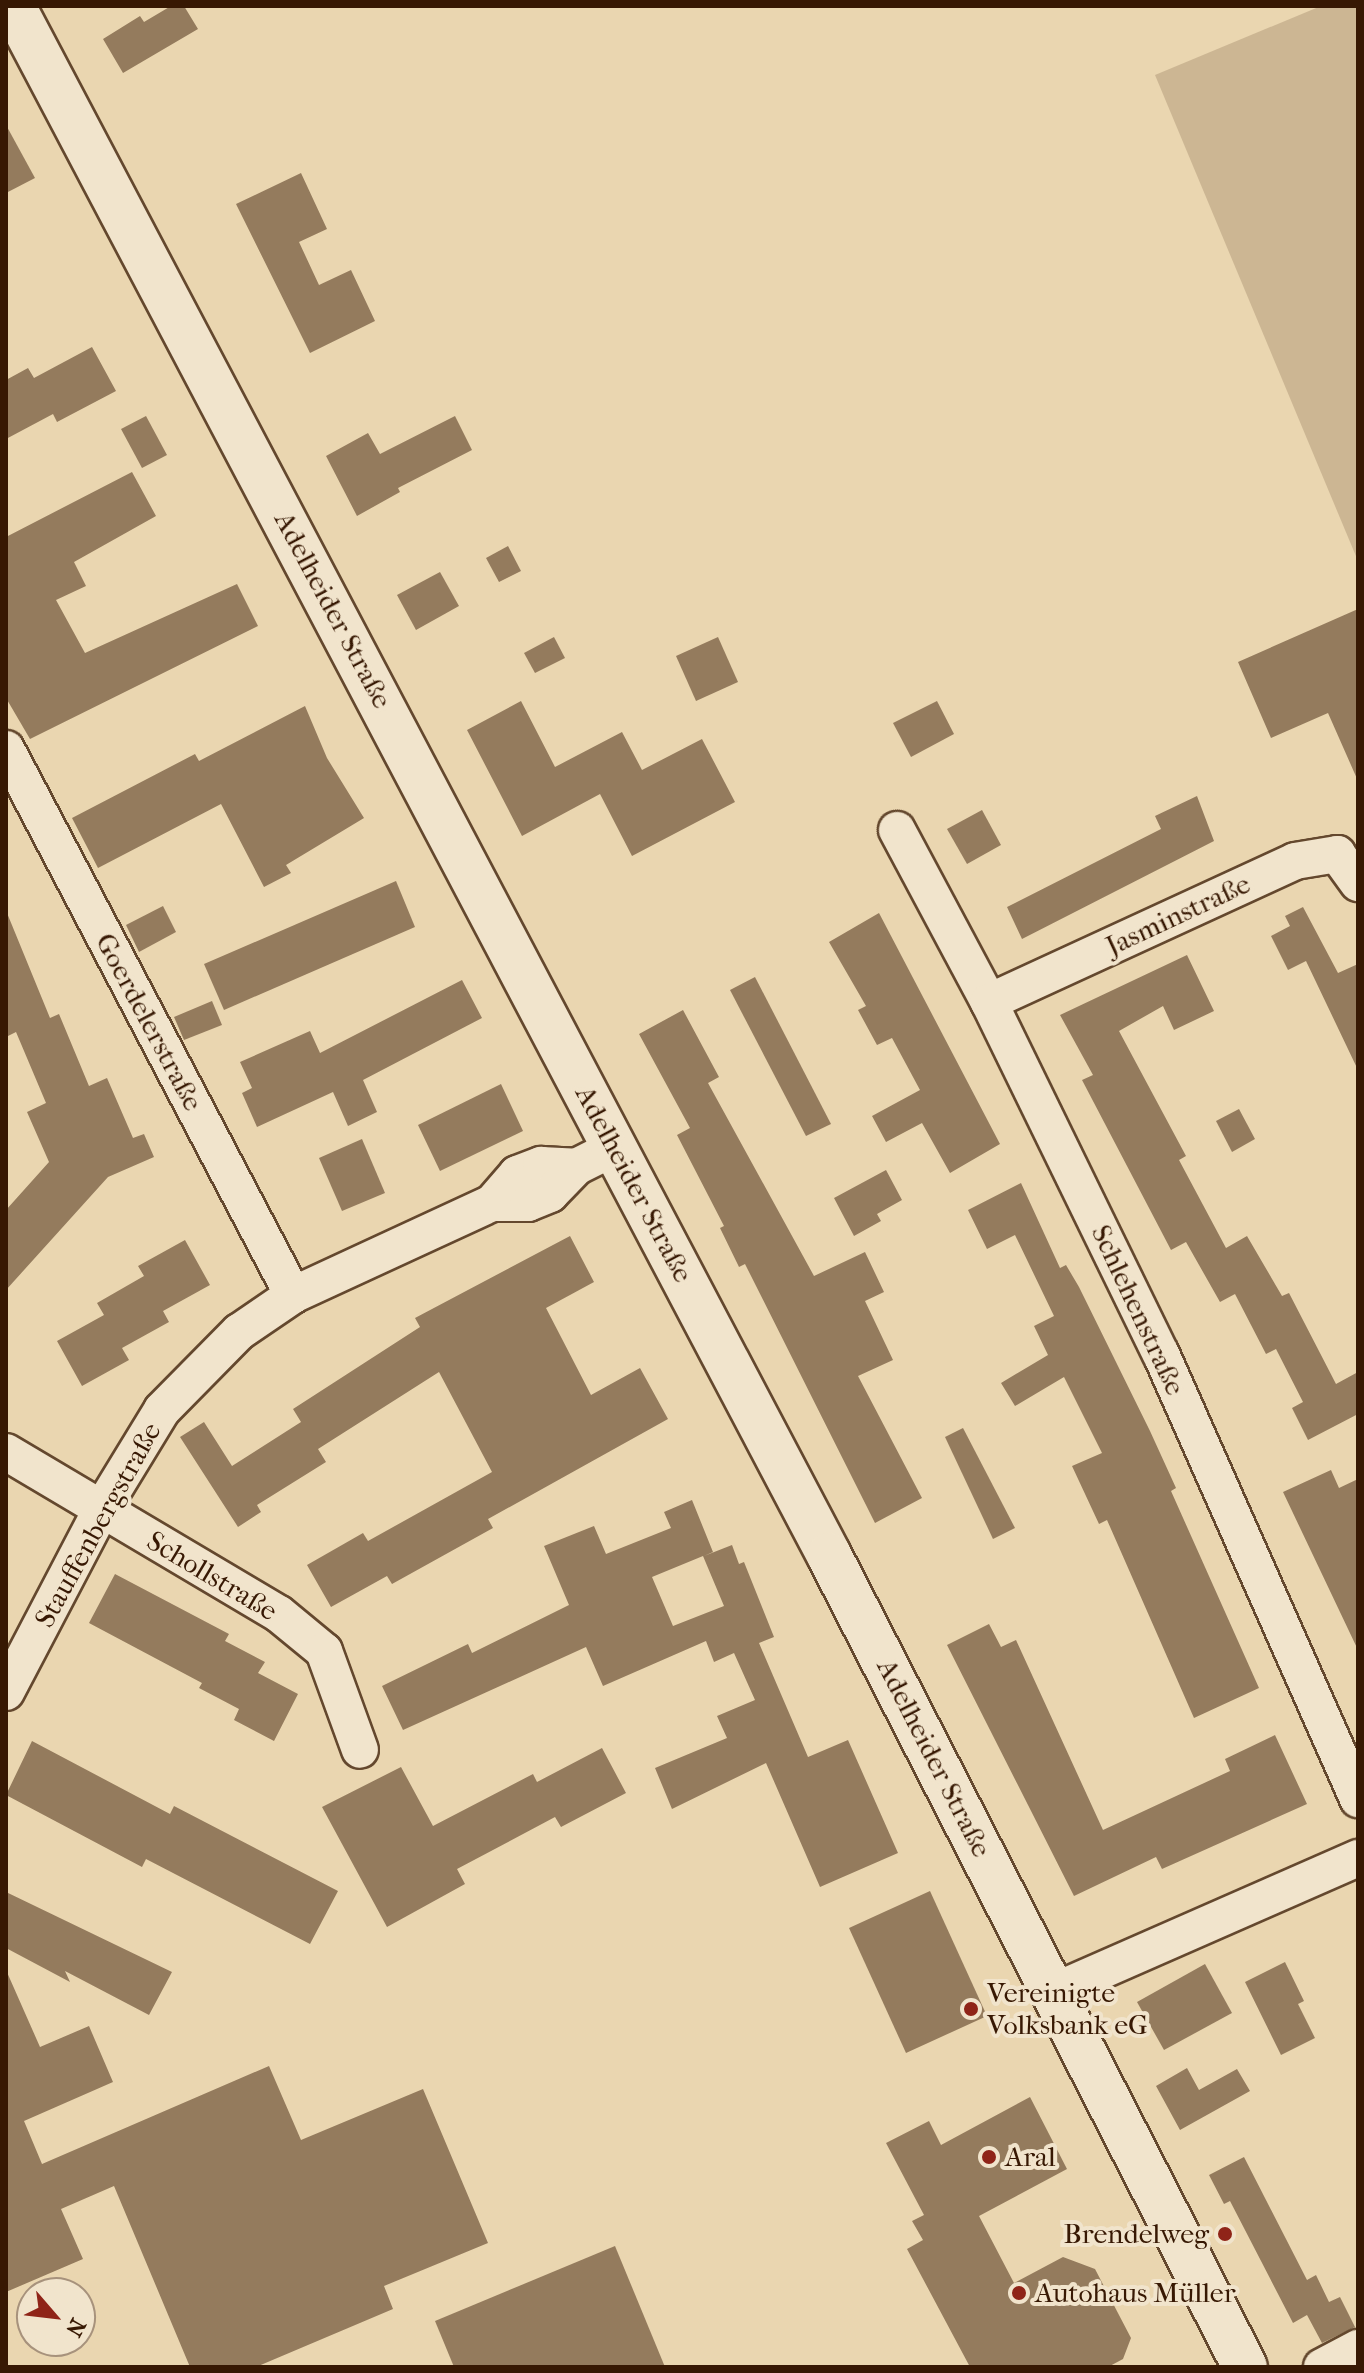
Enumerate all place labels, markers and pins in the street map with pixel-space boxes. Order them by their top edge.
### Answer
place label: Vereinigte Volksbank eG [987,1976,1148,2042]
marker: Vereinigte Volksbank eG [962,2000,980,2018]
place label: Aral [1005,2140,1056,2174]
marker: Aral [980,2148,998,2166]
place label: Brendelweg [1064,2217,1209,2251]
marker: Brendelweg [1216,2225,1234,2243]
place label: Autohaus Müller [1035,2276,1236,2310]
marker: Autohaus Müller [1010,2284,1028,2302]

